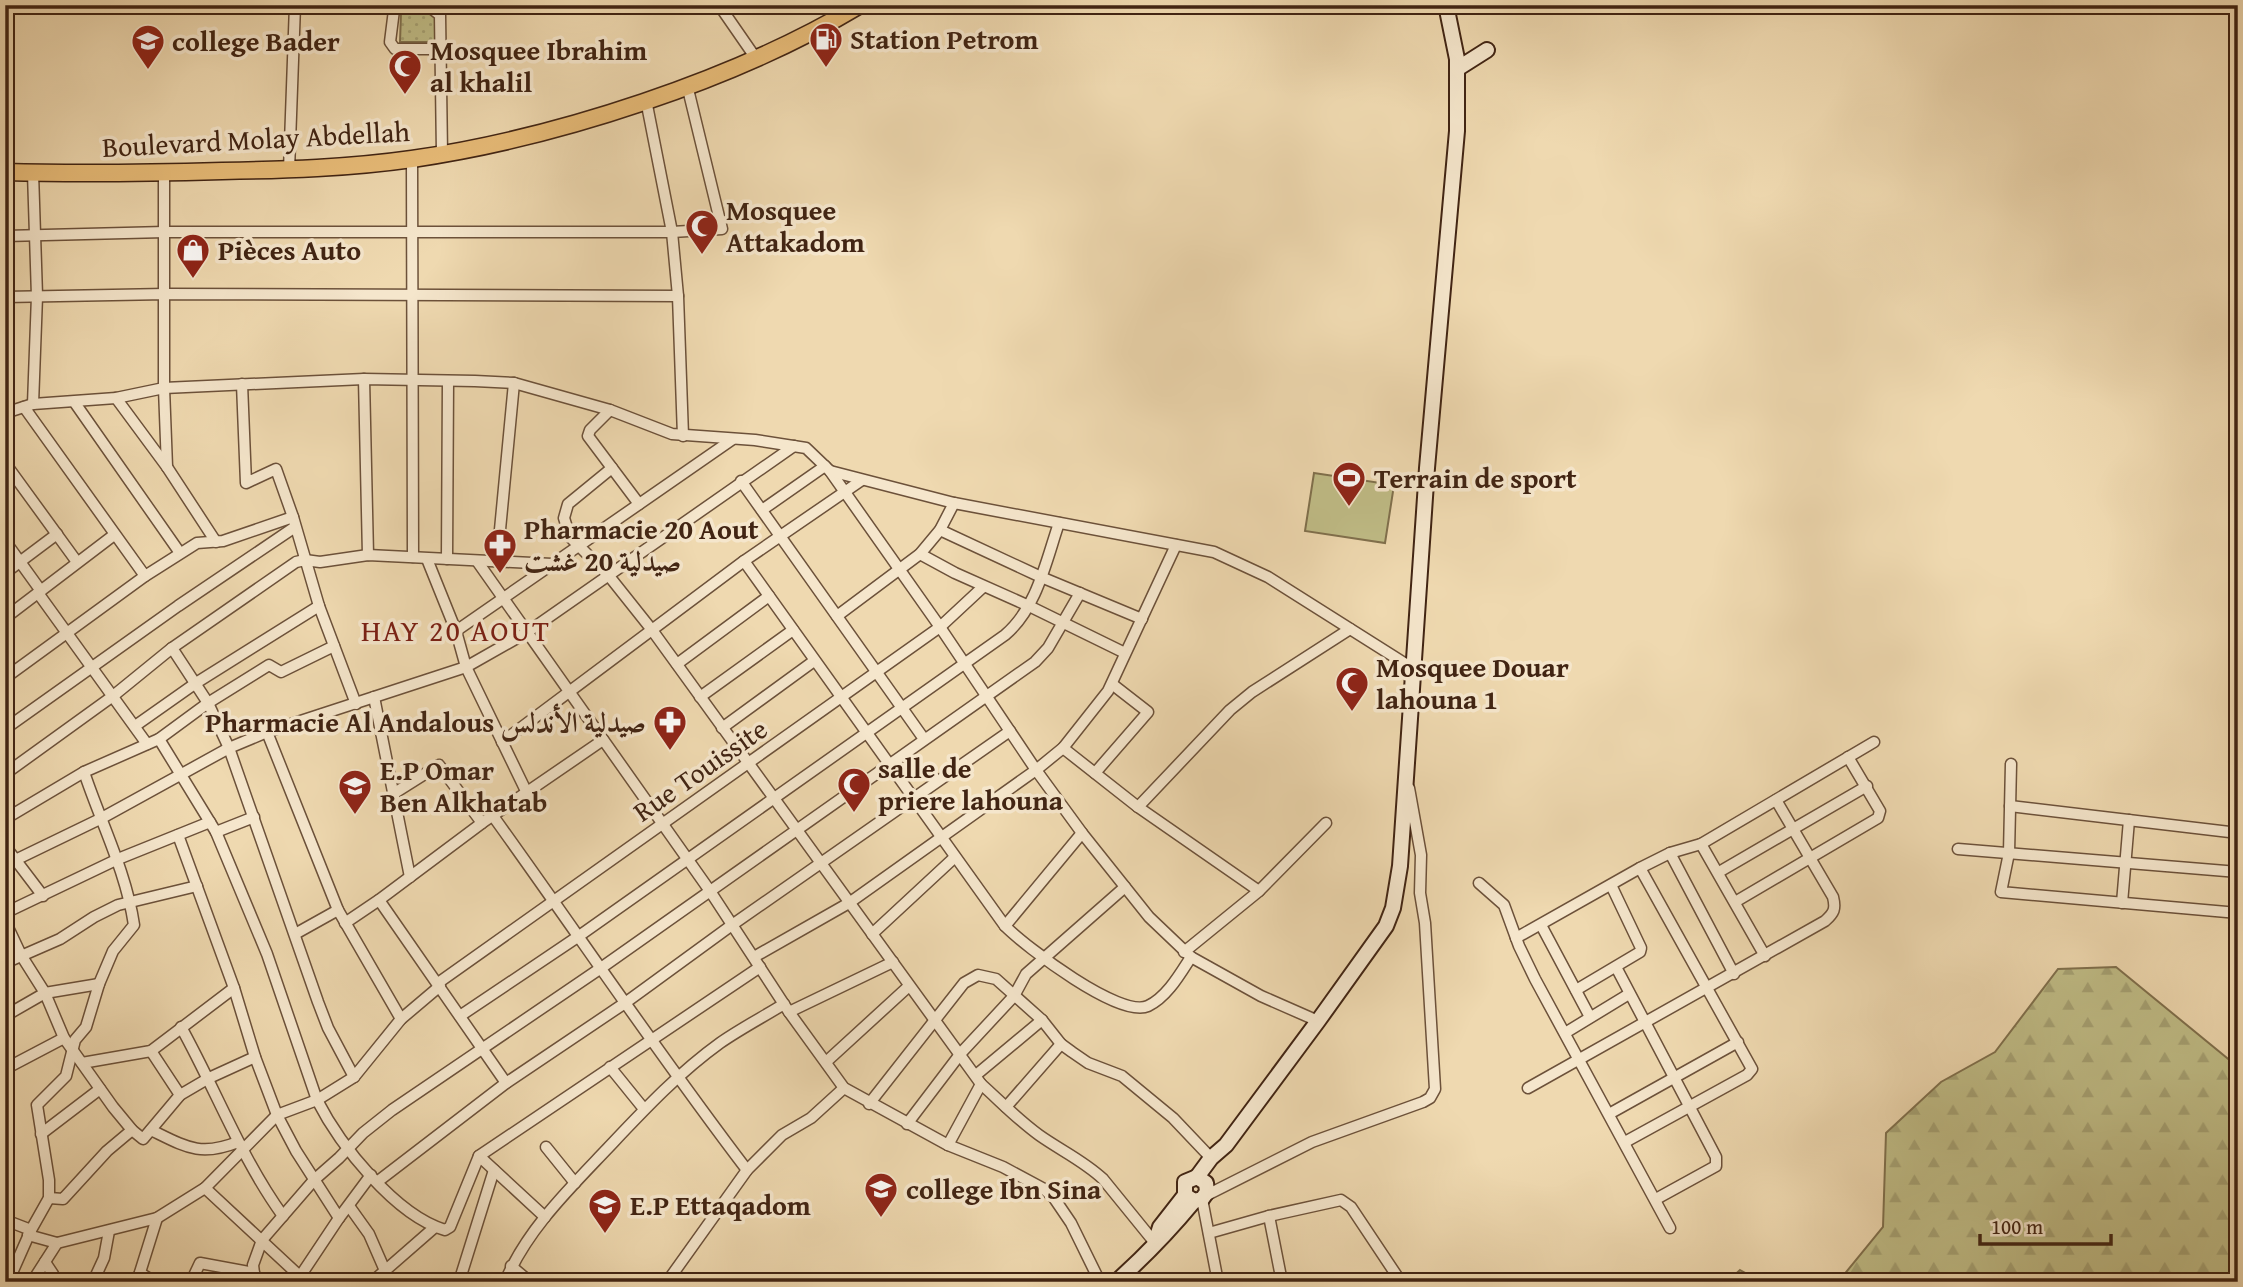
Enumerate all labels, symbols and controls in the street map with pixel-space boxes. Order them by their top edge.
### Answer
place label: Station Petrom [850,18,1039,59]
place label: college Bader [172,20,340,61]
fuel station icon: Station Petrom [807,20,845,69]
school or university icon: college Bader [129,22,167,71]
place label: Mosquee Ibrahim al khalil [430,29,647,102]
mosque icon: Mosquee Ibrahim al khalil [386,47,424,96]
street label: Boulevard Molay Abdellah [101,110,411,167]
place label: Mosquee Attakadom [726,189,865,262]
mosque icon: Mosquee Attakadom [683,207,721,256]
place label: Pièces Auto [218,229,361,270]
shop icon: Pièces Auto [174,231,212,280]
place label: Terrain de sport [1374,457,1577,498]
sports icon: Terrain de sport [1330,459,1368,508]
place label: Pharmacie 20 Aout صيدلية 20 غشت [524,508,759,581]
pharmacy icon: Pharmacie 20 Aout صيدلية 20 غشت [481,526,519,575]
district label: HAY 20 AOUT [361,608,551,652]
place label: Mosquee Douar lahouna 1 [1376,646,1569,719]
mosque icon: Mosquee Douar lahouna 1 [1333,664,1371,713]
place label: Pharmacie Al Andalous صيدلية الأندلس [205,701,646,742]
pharmacy icon: Pharmacie Al Andalous صيدلية الأندلس [651,703,689,752]
street label: Rue Touissite [624,708,775,831]
place label: salle de priere lahouna [878,747,1064,820]
place label: E.P Omar Ben Alkhatab [380,749,547,822]
mosque icon: salle de priere lahouna [835,765,873,814]
school or university icon: E.P Omar Ben Alkhatab [336,767,374,816]
place label: college Ibn Sina [906,1168,1102,1209]
school or university icon: college Ibn Sina [862,1170,900,1219]
place label: E.P Ettaqadom [630,1184,811,1225]
school or university icon: E.P Ettaqadom [586,1186,624,1235]
scale bar [1980,1203,2112,1247]
text: 100 m [1991,1211,2043,1242]

